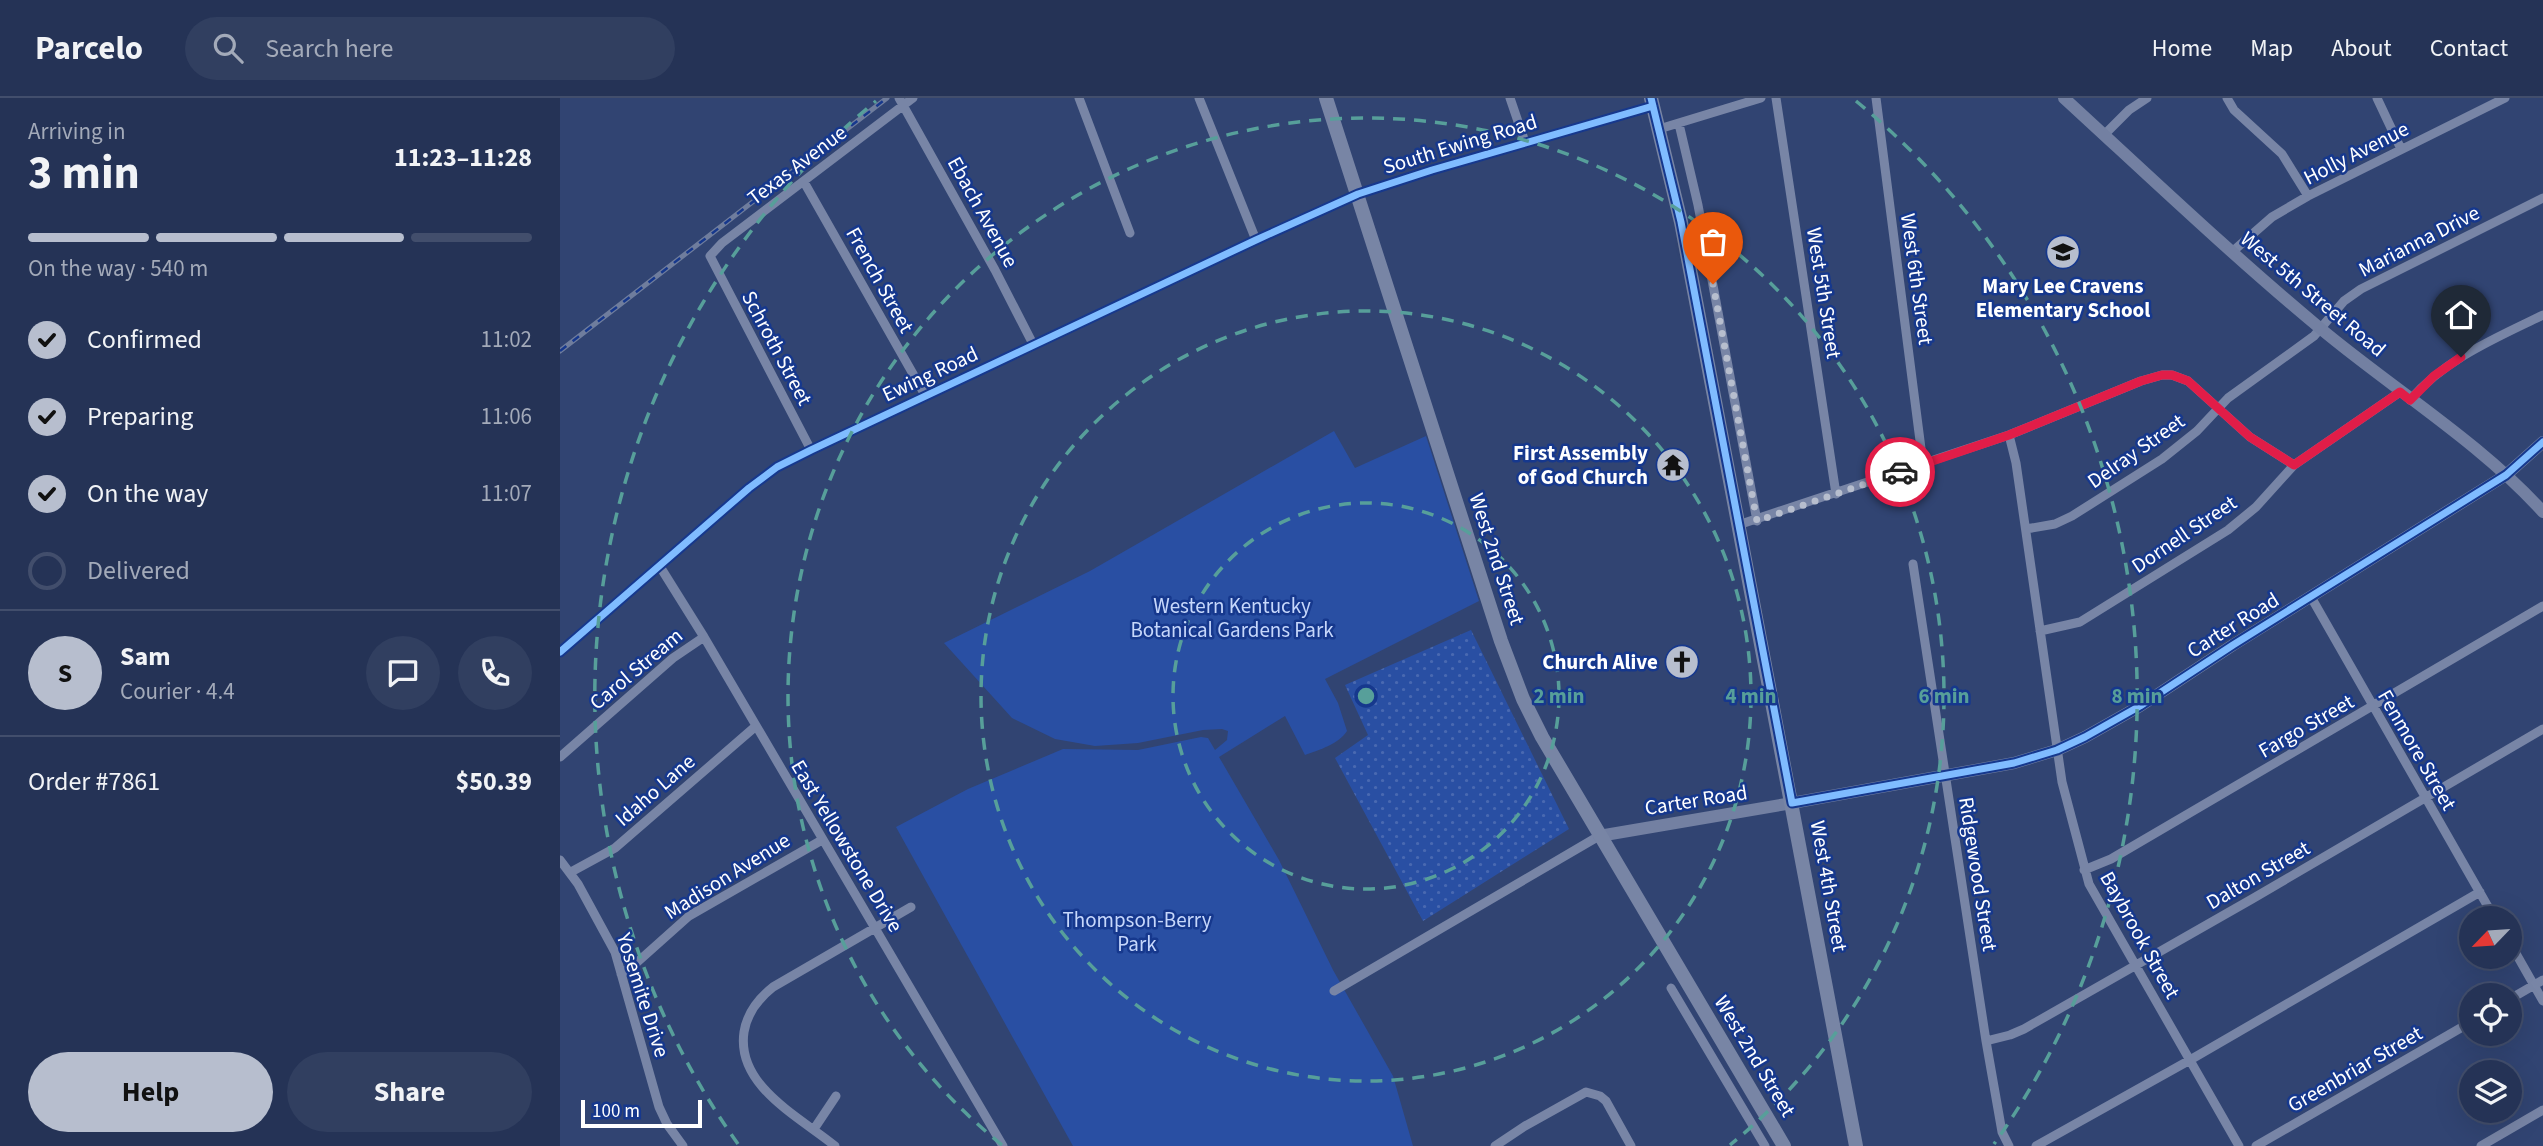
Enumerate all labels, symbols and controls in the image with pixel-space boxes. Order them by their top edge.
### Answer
search box [185,17,675,80]
text: Parcelo [35,25,143,72]
icon: search [209,29,247,67]
text: Search here [265,30,393,67]
text: Home [2152,31,2212,66]
text: Map [2250,31,2293,66]
text: About [2331,31,2392,66]
text: Contact [2430,31,2508,66]
street label: South Ewing Road [1379,106,1541,182]
street label: Holly Avenue [2298,114,2414,192]
text: Arriving in [28,115,126,148]
street label: Texas Avenue [741,118,853,212]
text: 11:23–11:28 [394,139,532,176]
text: 3 min [28,141,140,206]
street label: Ebach Avenue [940,151,1026,273]
street label: Marianna Drive [2353,198,2485,284]
street label: West 6th Street [1893,211,1941,347]
pin [1683,212,1743,284]
street label: French Street [839,222,921,338]
icon: bag [1694,223,1732,261]
street label: West 5th Street Road [2234,224,2392,364]
street label: West 5th Street [1799,225,1849,361]
school or university icon: Mary Lee Cravens Elementary School [2044,233,2082,271]
text: On the way · 540 m [28,252,208,285]
place label: Mary Lee Cravens Elementary School [1976,271,2150,325]
street label: Schroth Street [734,285,820,411]
pin [2431,285,2491,357]
icon: home [2442,296,2480,334]
icon: check [28,321,66,359]
text: Confirmed [87,321,202,358]
text: 11:02 [481,323,532,356]
street label: Ewing Road [877,339,983,409]
icon: check [28,398,66,436]
text: Preparing [87,398,193,435]
text: 11:06 [481,400,532,433]
street label: Delray Street [2081,406,2191,496]
courier [1865,437,1935,507]
place label: First Assembly of God Church [1513,438,1648,492]
temple icon: First Assembly of God Church [1654,446,1692,484]
icon: car [1881,453,1919,491]
icon: check [28,475,66,513]
text: On the way [87,475,208,512]
text: 11:07 [481,477,532,510]
street label: Dornell Street [2125,488,2243,580]
street label: West 2nd Street [1462,489,1532,629]
text: Delivered [87,552,190,589]
street label: Carter Road [2181,585,2285,665]
park label: Western Kentucky Botanical Gardens Park [1130,591,1334,645]
street label: Carol Stream [583,621,689,717]
button: chat [366,636,440,710]
button: phone [458,636,532,710]
text: Sam [120,638,170,675]
church icon: Church Alive [1663,643,1701,681]
place label: Church Alive [1542,647,1658,677]
text: S [58,655,72,692]
text: Courier · 4.4 [120,675,235,708]
text: 2 min [1533,681,1585,711]
text: 4 min [1725,681,1777,711]
text: 6 min [1918,681,1970,711]
text: 8 min [2111,681,2163,711]
centre of rings [1354,684,1378,708]
street label: Fenmore Street [2370,684,2464,816]
street label: Fargo Street [2253,687,2359,765]
street label: Idaho Lane [608,747,702,833]
street label: East Yellowstone Drive [784,754,910,938]
text: Order #7861 [28,763,160,800]
text: $50.39 [456,763,532,800]
street label: Carter Road [1642,777,1750,823]
street label: Ridgewood Street [1951,795,2005,953]
street label: West 4th Street [1803,818,1855,954]
street label: Madison Avenue [658,825,796,927]
street label: Dalton Street [2201,833,2315,917]
street label: Baybrook Street [2093,866,2187,1004]
park label: Thompson-Berry Park [1063,905,1212,959]
north arrow [2459,906,2522,970]
map controls [2459,906,2522,1123]
street label: Yosemite Drive [608,928,677,1061]
button: locate [2459,983,2522,1046]
street label: West 2nd Street [1707,990,1803,1122]
street label: Greenbriar Street [2282,1018,2428,1120]
button: Help [28,1052,273,1132]
button: Share [287,1052,532,1132]
button: layers [2459,1060,2522,1123]
scale bar [581,1097,702,1129]
text: 100 m [592,1098,640,1125]

